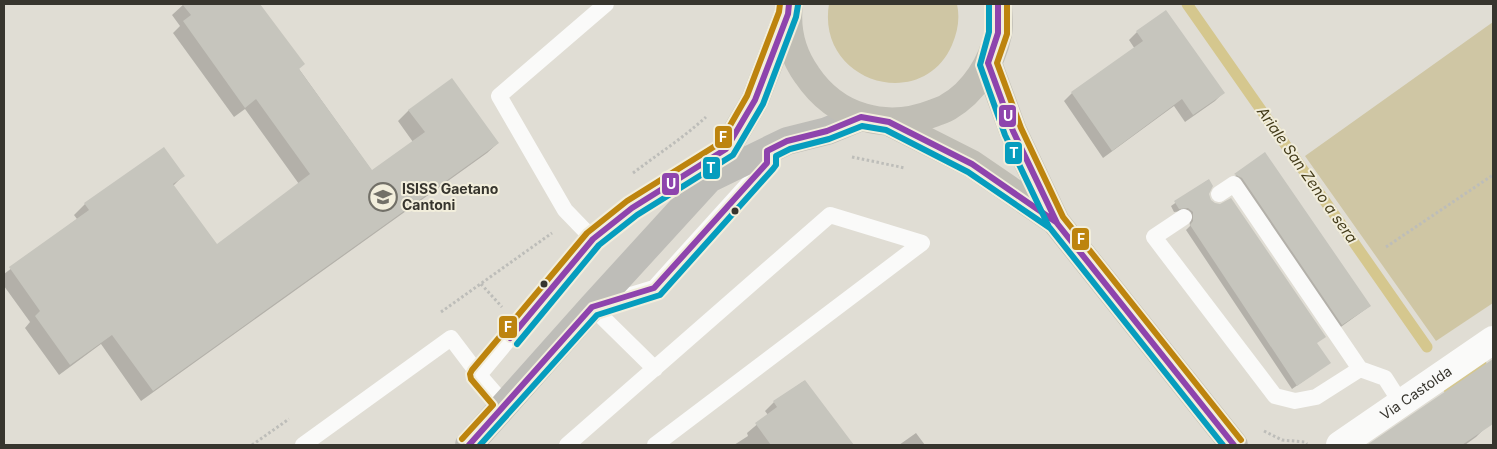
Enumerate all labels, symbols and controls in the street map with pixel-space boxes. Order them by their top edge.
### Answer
water label: Ariale San Zeno a sera [1253,102,1362,247]
line badge: U [998,104,1017,128]
text: U [1003,107,1013,124]
line badge: F [714,125,733,149]
text: F [719,128,727,145]
line badge: T [1004,141,1023,165]
text: T [1009,144,1019,161]
line badge: T [702,156,721,180]
text: T [706,159,716,176]
line badge: U [661,172,680,196]
text: U [666,175,676,192]
place label: ISISS Gaetano Cantoni [402,180,499,213]
school or university icon: ISISS Gaetano Cantoni [368,182,398,212]
unlabelled marker [730,206,740,216]
line badge: F [1071,227,1090,251]
text: F [1077,230,1085,247]
unlabelled marker [539,279,549,289]
line badge: F [498,315,518,339]
text: F [504,318,512,335]
street label: Via Castolda [1377,362,1455,423]

